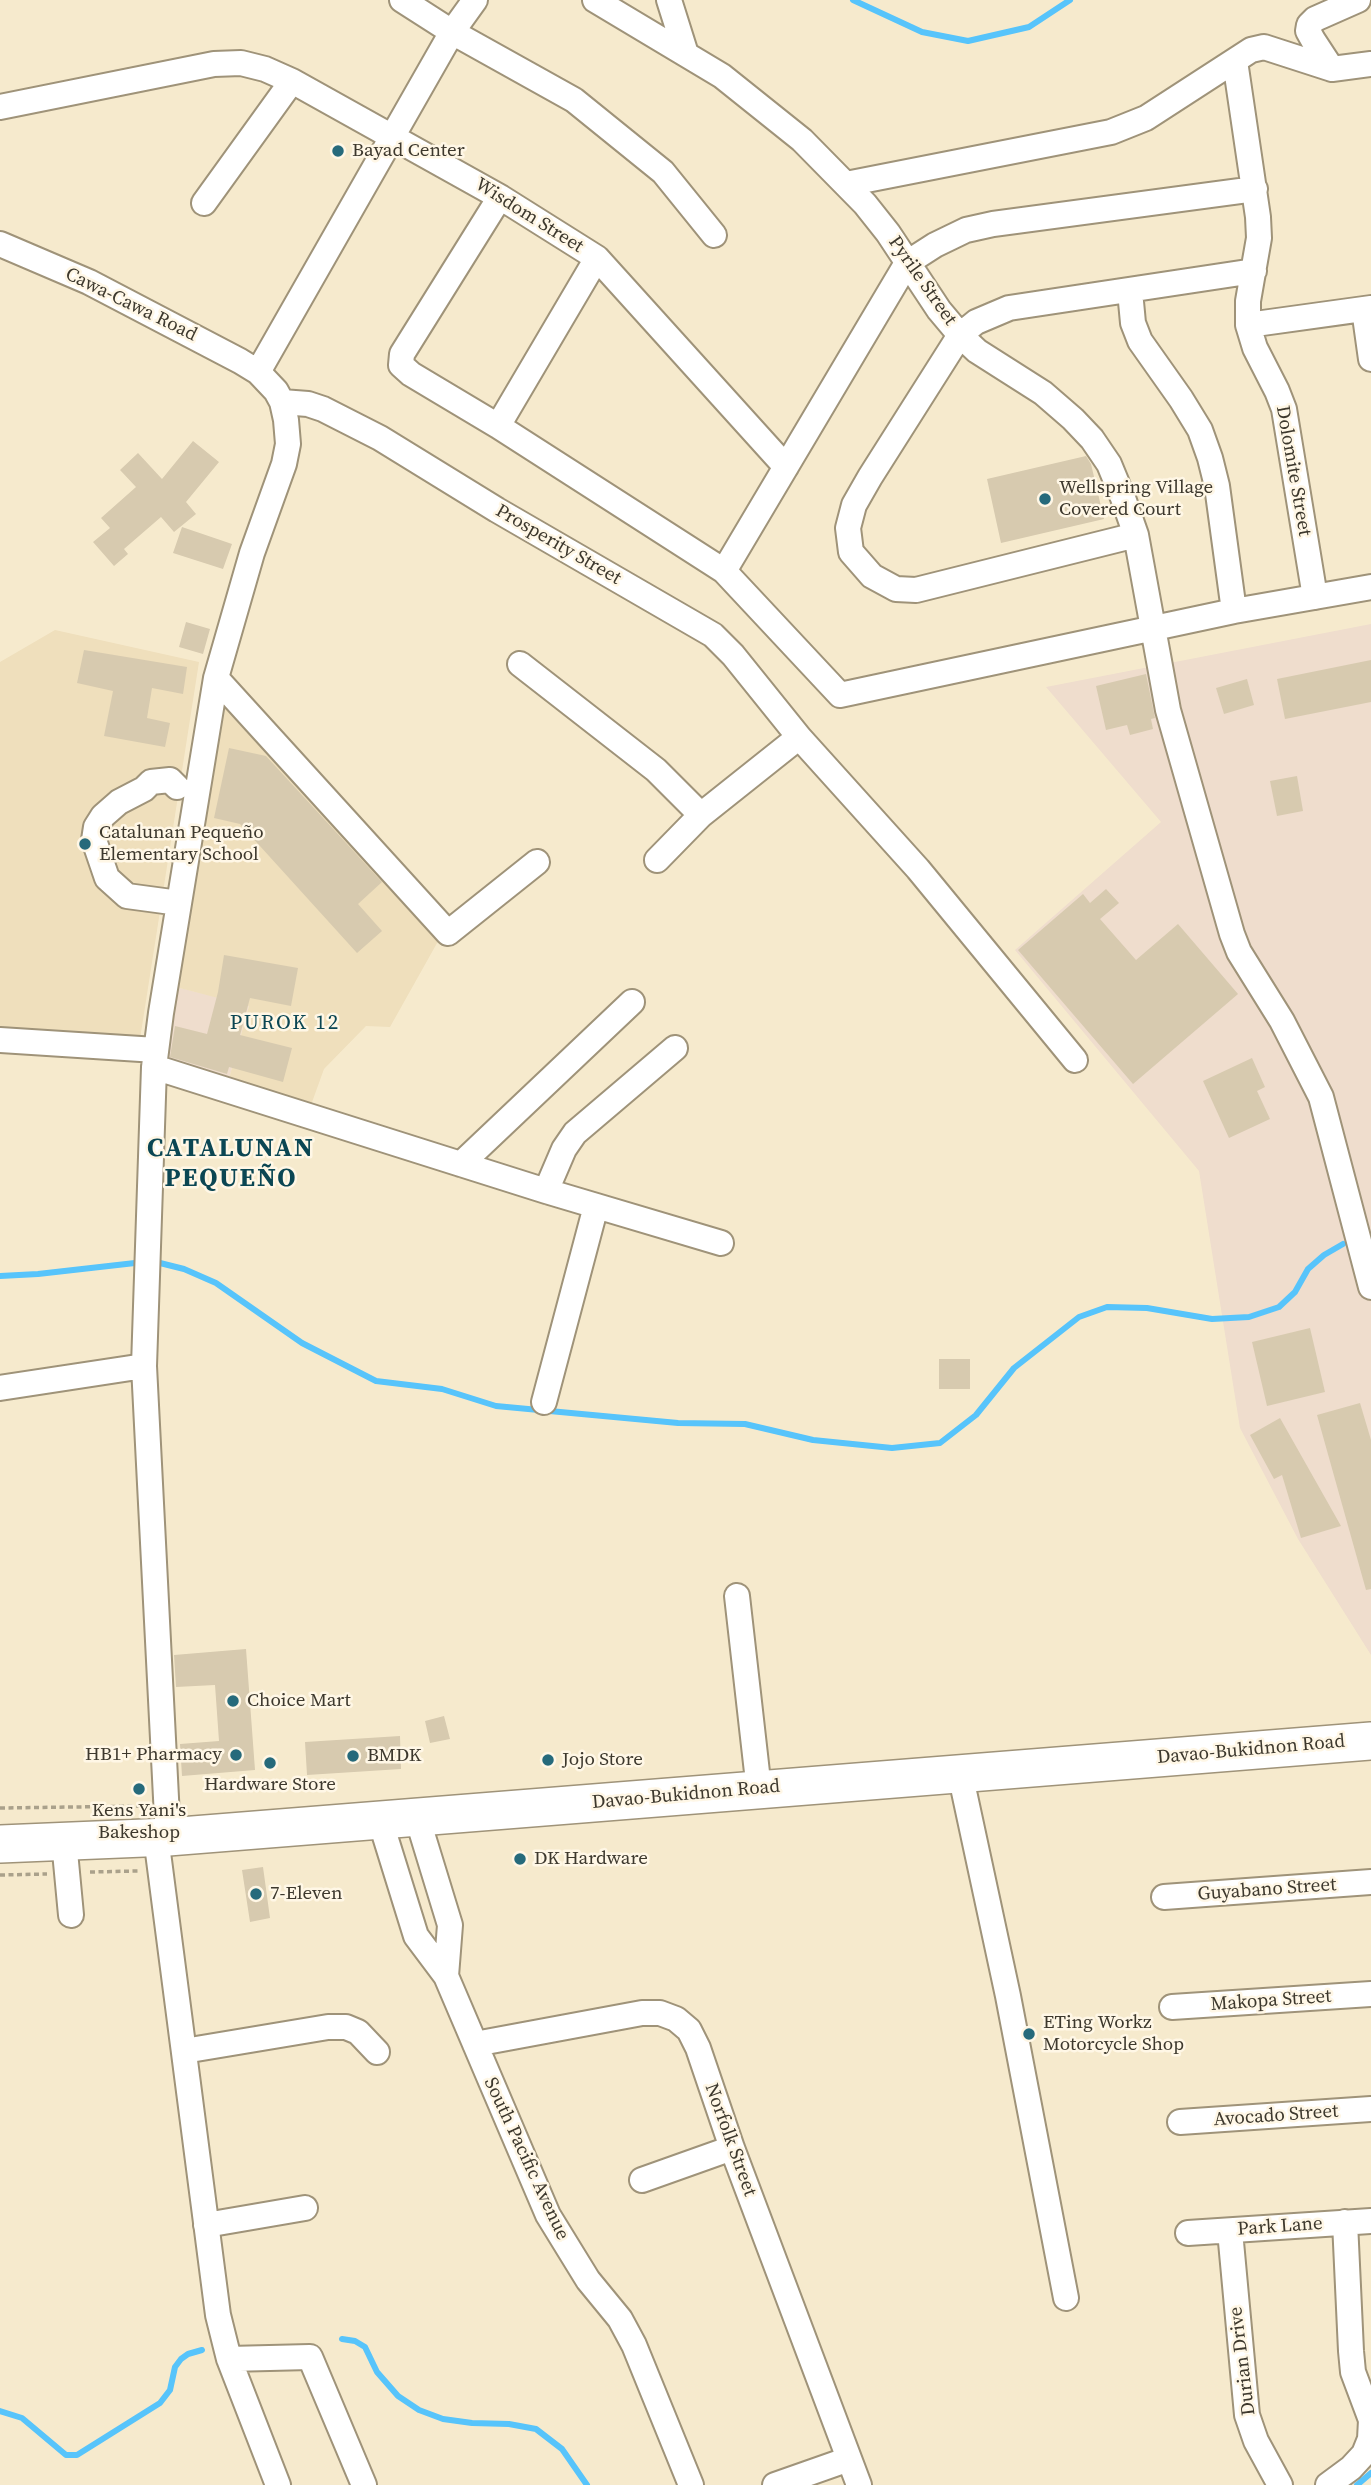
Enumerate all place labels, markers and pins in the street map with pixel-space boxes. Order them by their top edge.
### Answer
place label: Bayad Center [352,140,465,162]
marker: Bayad Center [330,143,346,159]
place label: Wellspring Village Covered Court [1059,477,1213,521]
marker: Wellspring Village Covered Court [1037,491,1053,507]
place label: Catalunan Pequeño Elementary School [99,822,264,866]
marker: Catalunan Pequeño Elementary School [77,836,93,852]
place label: Choice Mart [247,1690,351,1712]
marker: Choice Mart [225,1693,241,1709]
place label: HB1+ Pharmacy [85,1744,222,1766]
place label: BMDK [367,1745,421,1767]
marker: HB1+ Pharmacy [228,1747,244,1763]
marker: BMDK [345,1748,361,1764]
place label: Jojo Store [562,1749,643,1771]
marker: Jojo Store [540,1752,556,1768]
marker: Hardware Store [262,1755,278,1771]
place label: Hardware Store [204,1774,336,1796]
marker: Kens Yani's Bakeshop [131,1781,147,1797]
place label: Kens Yani's Bakeshop [92,1800,186,1844]
place label: DK Hardware [534,1848,648,1870]
marker: DK Hardware [512,1851,528,1867]
place label: 7-Eleven [270,1883,342,1905]
marker: 7-Eleven [248,1886,264,1902]
place label: ETing Workz Motorcycle Shop [1043,2012,1184,2056]
marker: ETing Workz Motorcycle Shop [1021,2026,1037,2042]

